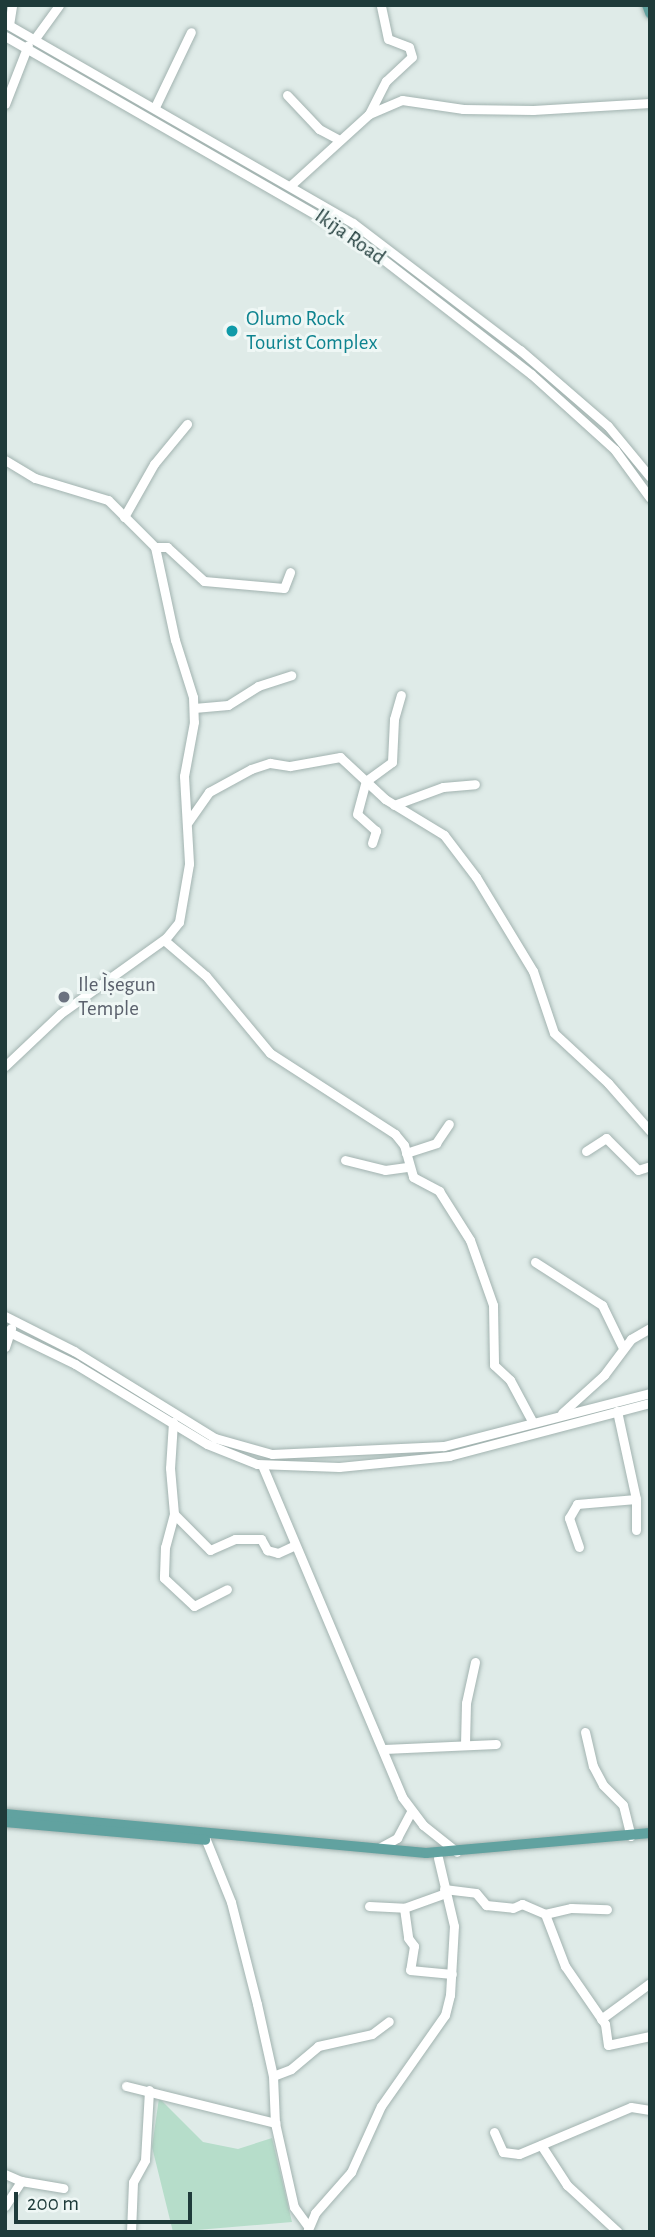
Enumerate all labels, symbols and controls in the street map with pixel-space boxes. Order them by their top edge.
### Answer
street label: Ikija Road [310,204,390,270]
place label: Olumo Rock Tourist Complex [246,306,378,356]
marker: Olumo Rock Tourist Complex [224,323,240,339]
place label: Ile Ìṣegun Temple [78,972,156,1022]
marker: Ile Ìṣegun Temple [56,989,72,1005]
scale bar [18,2178,196,2222]
text: 200 m [27,2193,79,2214]

